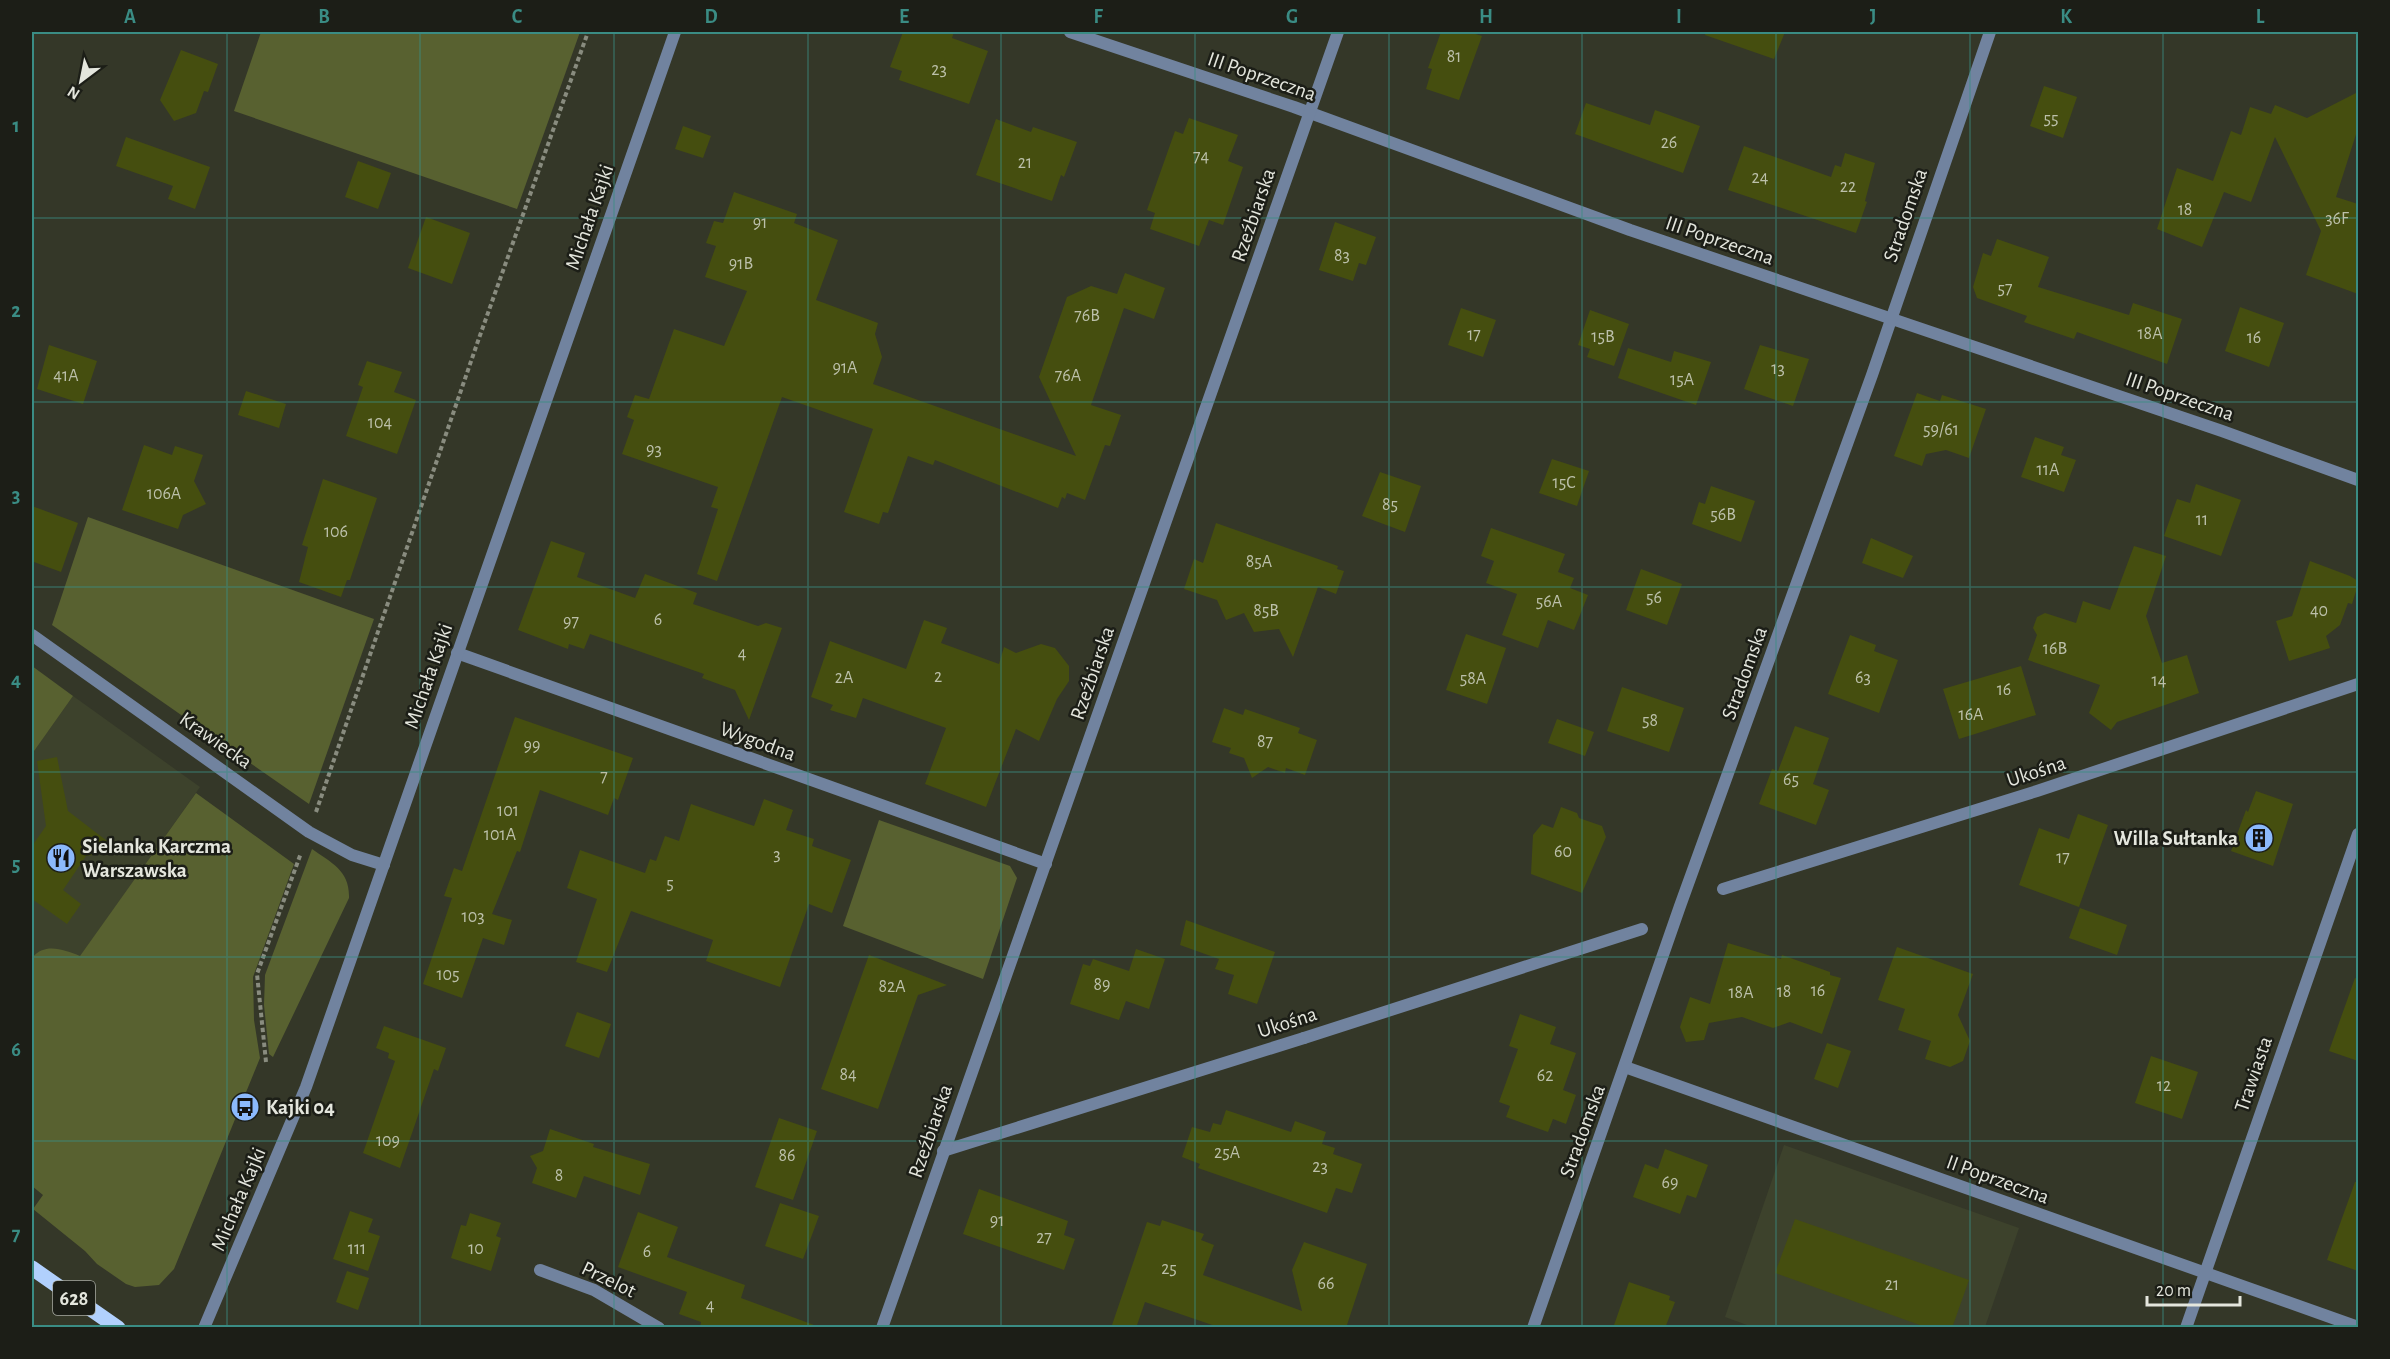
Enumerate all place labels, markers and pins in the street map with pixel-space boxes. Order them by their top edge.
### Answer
building icon: Willa Sułtanka [2243,822,2275,854]
place label: Willa Sułtanka [2113,828,2238,849]
place label: Sielanka Karczma Warszawska [82,836,231,881]
restaurant icon: Sielanka Karczma Warszawska [45,842,77,874]
bus stop icon: Kajki 04 [229,1091,261,1123]
place label: Kajki 04 [266,1097,335,1118]

